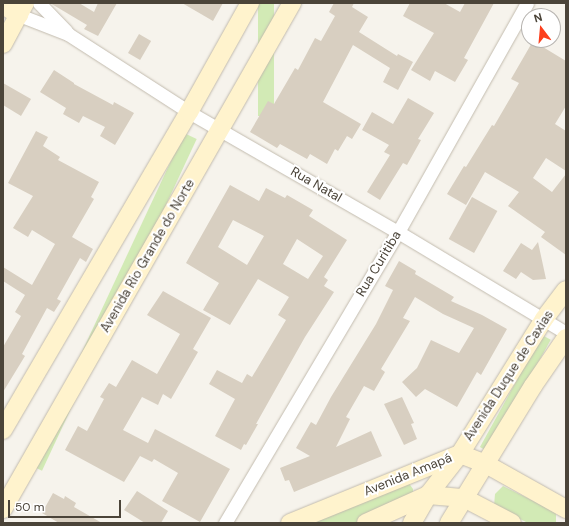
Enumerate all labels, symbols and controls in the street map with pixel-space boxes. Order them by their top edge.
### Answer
north arrow [521,8,561,48]
text: N [532,10,544,25]
street label: Rua Natal [288,164,344,206]
street label: Avenida Rio Grande do Norte [98,177,198,335]
street label: Rua Curitiba [353,228,405,300]
street label: Avenida Duque de Caxias [461,308,557,444]
street label: Avenida Amapá [362,450,454,500]
scale bar [10,492,123,518]
text: 50 m [15,499,44,515]

